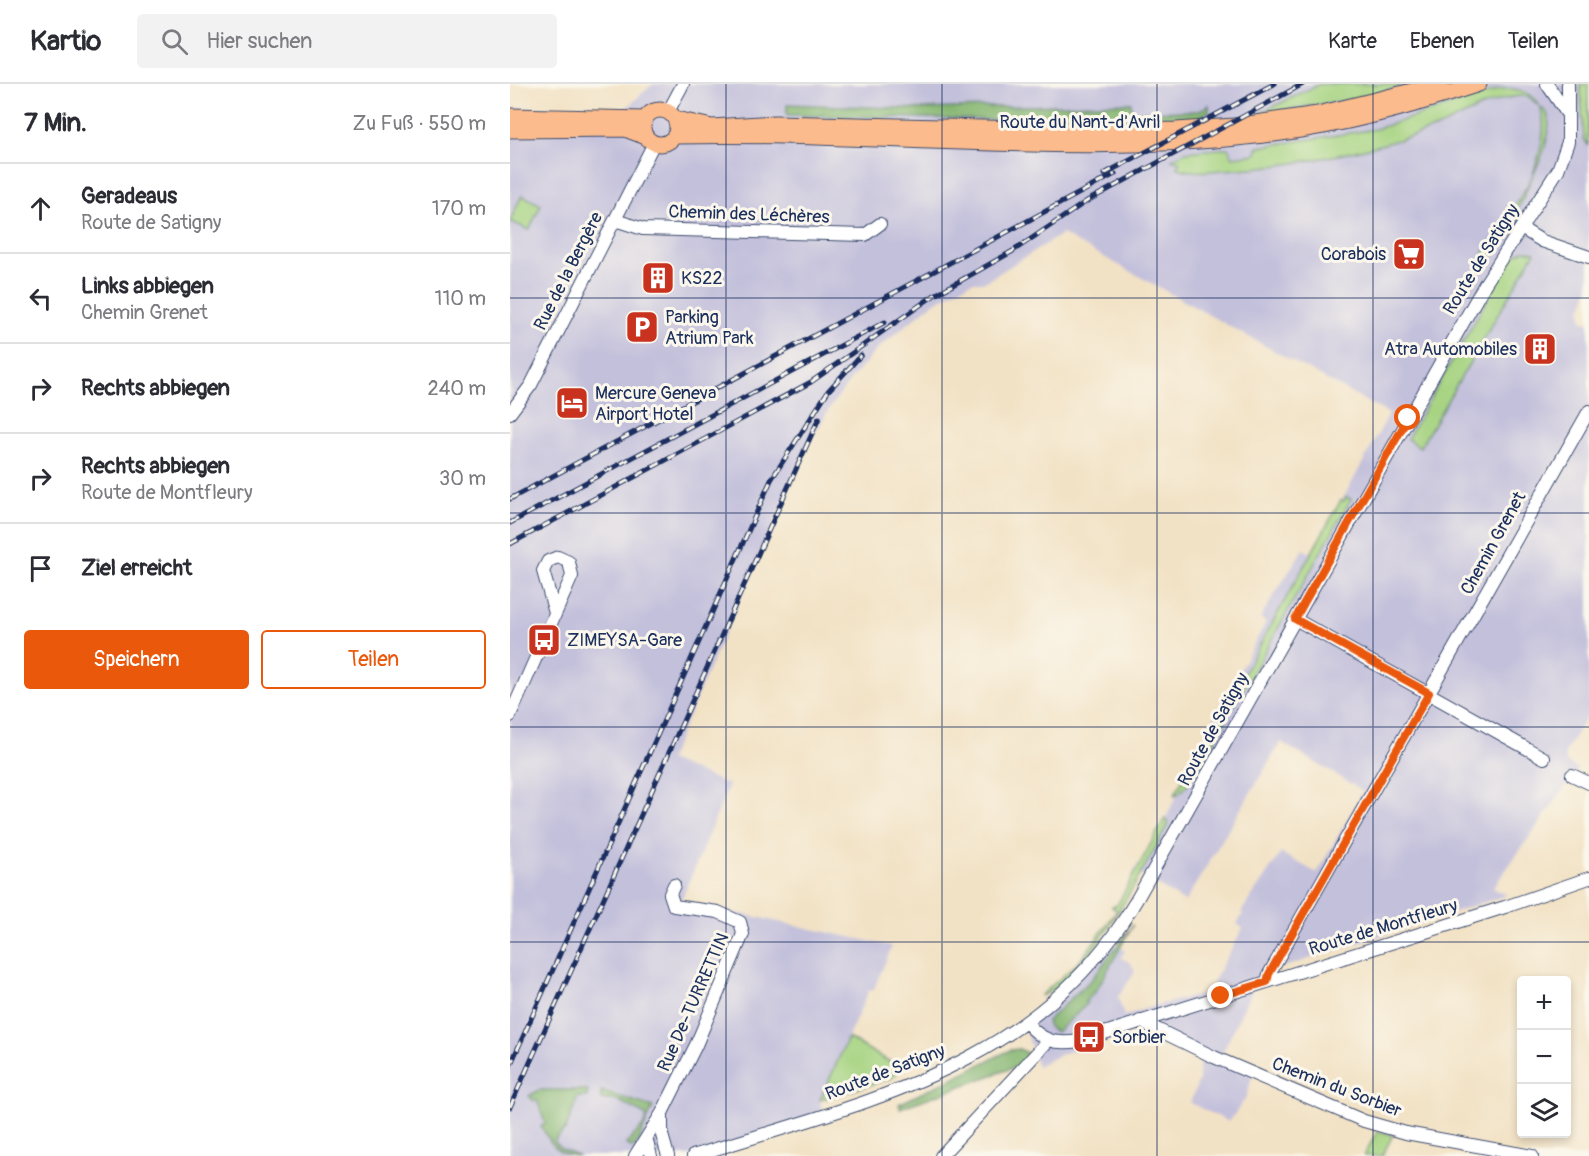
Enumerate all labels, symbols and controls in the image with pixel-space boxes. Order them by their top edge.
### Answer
search box [137,14,557,68]
text: Kartio [30,24,101,59]
icon: search [158,25,191,58]
text: Hier suchen [206,27,312,55]
text: Karte [1328,28,1377,55]
text: Ebenen [1410,28,1475,55]
text: Teilen [1508,28,1559,55]
text: 7 Min. [24,107,87,139]
text: Zu Fuß · 550 m [352,111,486,136]
street label: Route du Nant-d'Avril [1000,111,1160,134]
text: Geradeaus [81,182,177,210]
icon: ahead [24,192,57,225]
text: 170 m [432,196,486,221]
street label: Route de Satigny [1438,199,1525,319]
street label: Chemin des Léchères [668,200,830,229]
street label: Rue de la Bergère [529,208,608,334]
text: Route de Satigny [81,210,221,235]
supermarket icon: Corabois [1391,236,1427,272]
place label: Corabois [1321,243,1386,266]
building icon: KS22 [640,260,676,296]
place label: KS22 [681,267,722,290]
text: Links abbiegen [81,272,214,300]
icon: left [24,282,57,315]
text: 110 m [435,286,486,311]
text: Chemin Grenet [81,300,208,325]
place label: Parking Atrium Park [665,306,754,350]
parking icon: Parking Atrium Park [624,309,660,345]
building icon: Atra Automobiles [1522,331,1558,367]
place label: Atra Automobiles [1384,338,1517,361]
icon: right [24,372,57,405]
text: Rechts abbiegen [81,374,230,402]
text: 240 m [427,376,486,401]
place label: Mercure Geneva Airport Hotel [595,382,716,426]
hotel icon: Mercure Geneva Airport Hotel [554,385,590,421]
route start [1394,404,1420,430]
text: Rechts abbiegen [81,452,230,480]
icon: right [24,462,57,495]
text: 30 m [439,466,486,491]
text: Route de Montfleury [81,480,252,505]
street label: Chemin Grenet [1456,487,1532,599]
icon: arrive [24,552,57,585]
text: Ziel erreicht [81,554,192,582]
bus stop icon: ZIMEYSA-Gare [526,622,562,658]
place label: ZIMEYSA-Gare [567,629,682,652]
button: Speichern [24,630,249,689]
button: Teilen [261,630,486,689]
street label: Route de Satigny [1173,668,1254,790]
street label: Route de Montfleury [1306,894,1461,961]
street label: Rue De-TURRETTIN [653,929,734,1075]
map controls [1517,976,1571,1138]
button: + [1517,976,1571,1030]
route end [1207,982,1233,1008]
bus stop icon: Sorbier [1071,1019,1107,1055]
place label: Sorbier [1112,1026,1167,1049]
button: − [1517,1030,1571,1084]
street label: Route de Satigny [822,1039,949,1106]
street label: Chemin du Sorbier [1269,1052,1405,1123]
button: layers [1517,1084,1571,1138]

